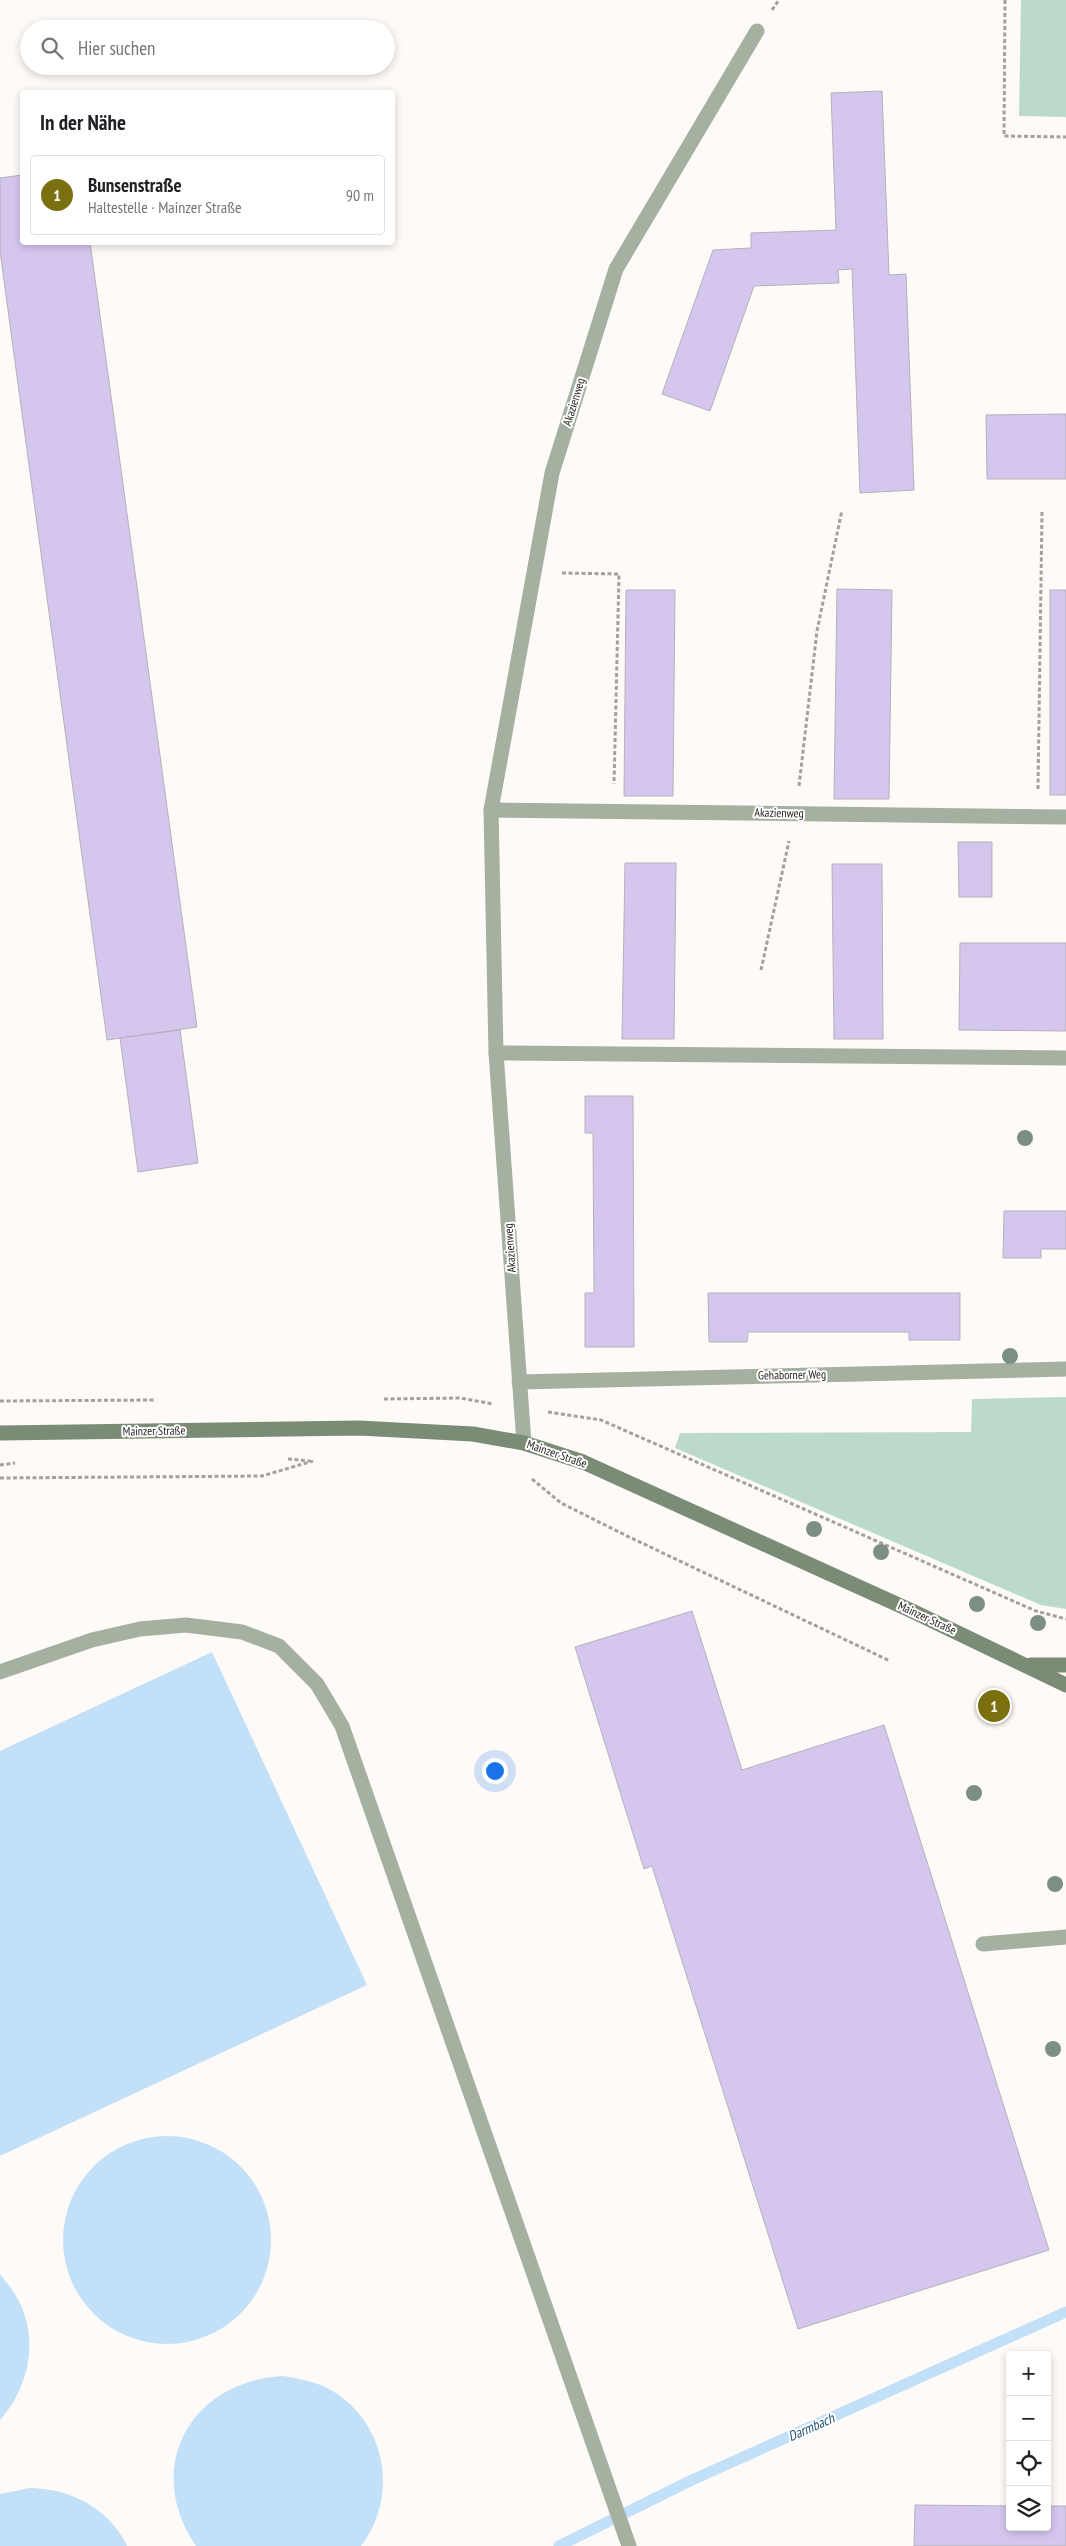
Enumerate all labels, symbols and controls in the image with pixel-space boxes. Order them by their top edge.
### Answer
search box [20,20,395,75]
icon: search [38,34,66,62]
text: Hier suchen [78,36,155,60]
text: In der Nähe [40,109,126,136]
text: Bunsenstraße [88,173,182,197]
text: 1 [53,185,61,205]
text: 90 m [346,185,374,205]
text: Haltestelle · Mainzer Straße [88,197,242,217]
street label: Akazienweg [559,376,588,428]
street label: Akazienweg [754,805,804,820]
street label: Akazienweg [500,1223,519,1273]
street label: Gehaborner Weg [758,1366,826,1383]
street label: Mainzer Straße [123,1422,185,1439]
street label: Mainzer Straße [525,1436,589,1471]
street label: Mainzer Straße [896,1598,959,1638]
pin: 1 [978,1687,1010,1725]
your location [482,1758,508,1784]
map controls [1006,2351,1051,2531]
button: + [1006,2351,1051,2396]
button: − [1006,2396,1051,2441]
water label: Darmbach [785,2409,838,2445]
button: locate [1006,2441,1051,2486]
button: layers [1006,2486,1051,2531]

